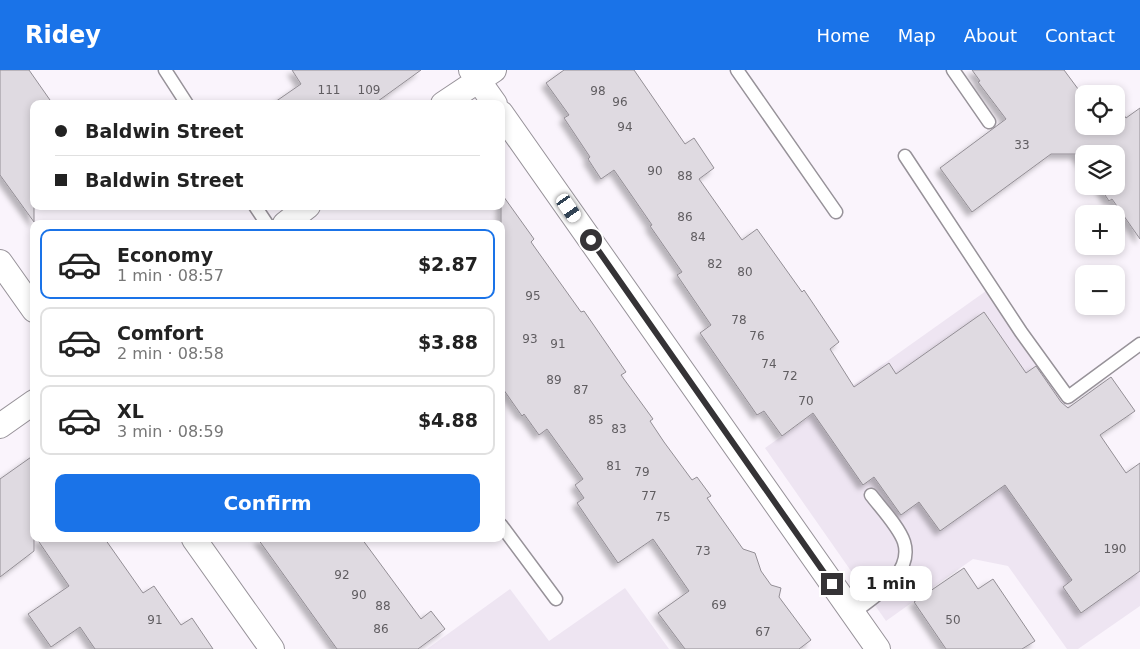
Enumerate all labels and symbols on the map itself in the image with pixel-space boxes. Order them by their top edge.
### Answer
house number: 111 [318,83,340,97]
house number: 109 [358,83,380,97]
house number: 98 [590,84,606,98]
house number: 96 [612,95,628,109]
house number: 94 [617,120,633,134]
house number: 33 [1014,138,1030,152]
house number: 90 [647,164,663,178]
house number: 88 [677,169,693,183]
car [554,191,583,225]
house number: 86 [677,210,693,224]
route start [580,229,602,251]
house number: 84 [690,230,706,244]
house number: 82 [707,257,723,271]
house number: 80 [737,265,753,279]
house number: 95 [525,289,541,303]
house number: 78 [731,313,747,327]
house number: 76 [749,329,765,343]
house number: 93 [522,332,538,346]
house number: 91 [550,337,566,351]
house number: 74 [761,357,777,371]
house number: 72 [782,369,798,383]
house number: 89 [546,373,562,387]
house number: 87 [573,383,589,397]
house number: 70 [798,394,814,408]
house number: 85 [588,413,604,427]
house number: 83 [611,422,627,436]
house number: 81 [606,459,622,473]
house number: 79 [634,465,650,479]
house number: 77 [641,489,657,503]
house number: 75 [655,510,671,524]
house number: 190 [1104,542,1126,556]
house number: 73 [695,544,711,558]
callout: 1 min [850,566,932,602]
house number: 92 [334,568,350,582]
route end [821,573,843,595]
house number: 90 [351,588,367,602]
house number: 69 [711,598,727,612]
house number: 88 [375,599,391,613]
house number: 91 [147,613,163,627]
house number: 50 [945,613,961,627]
house number: 86 [373,622,389,636]
house number: 67 [755,625,771,639]

